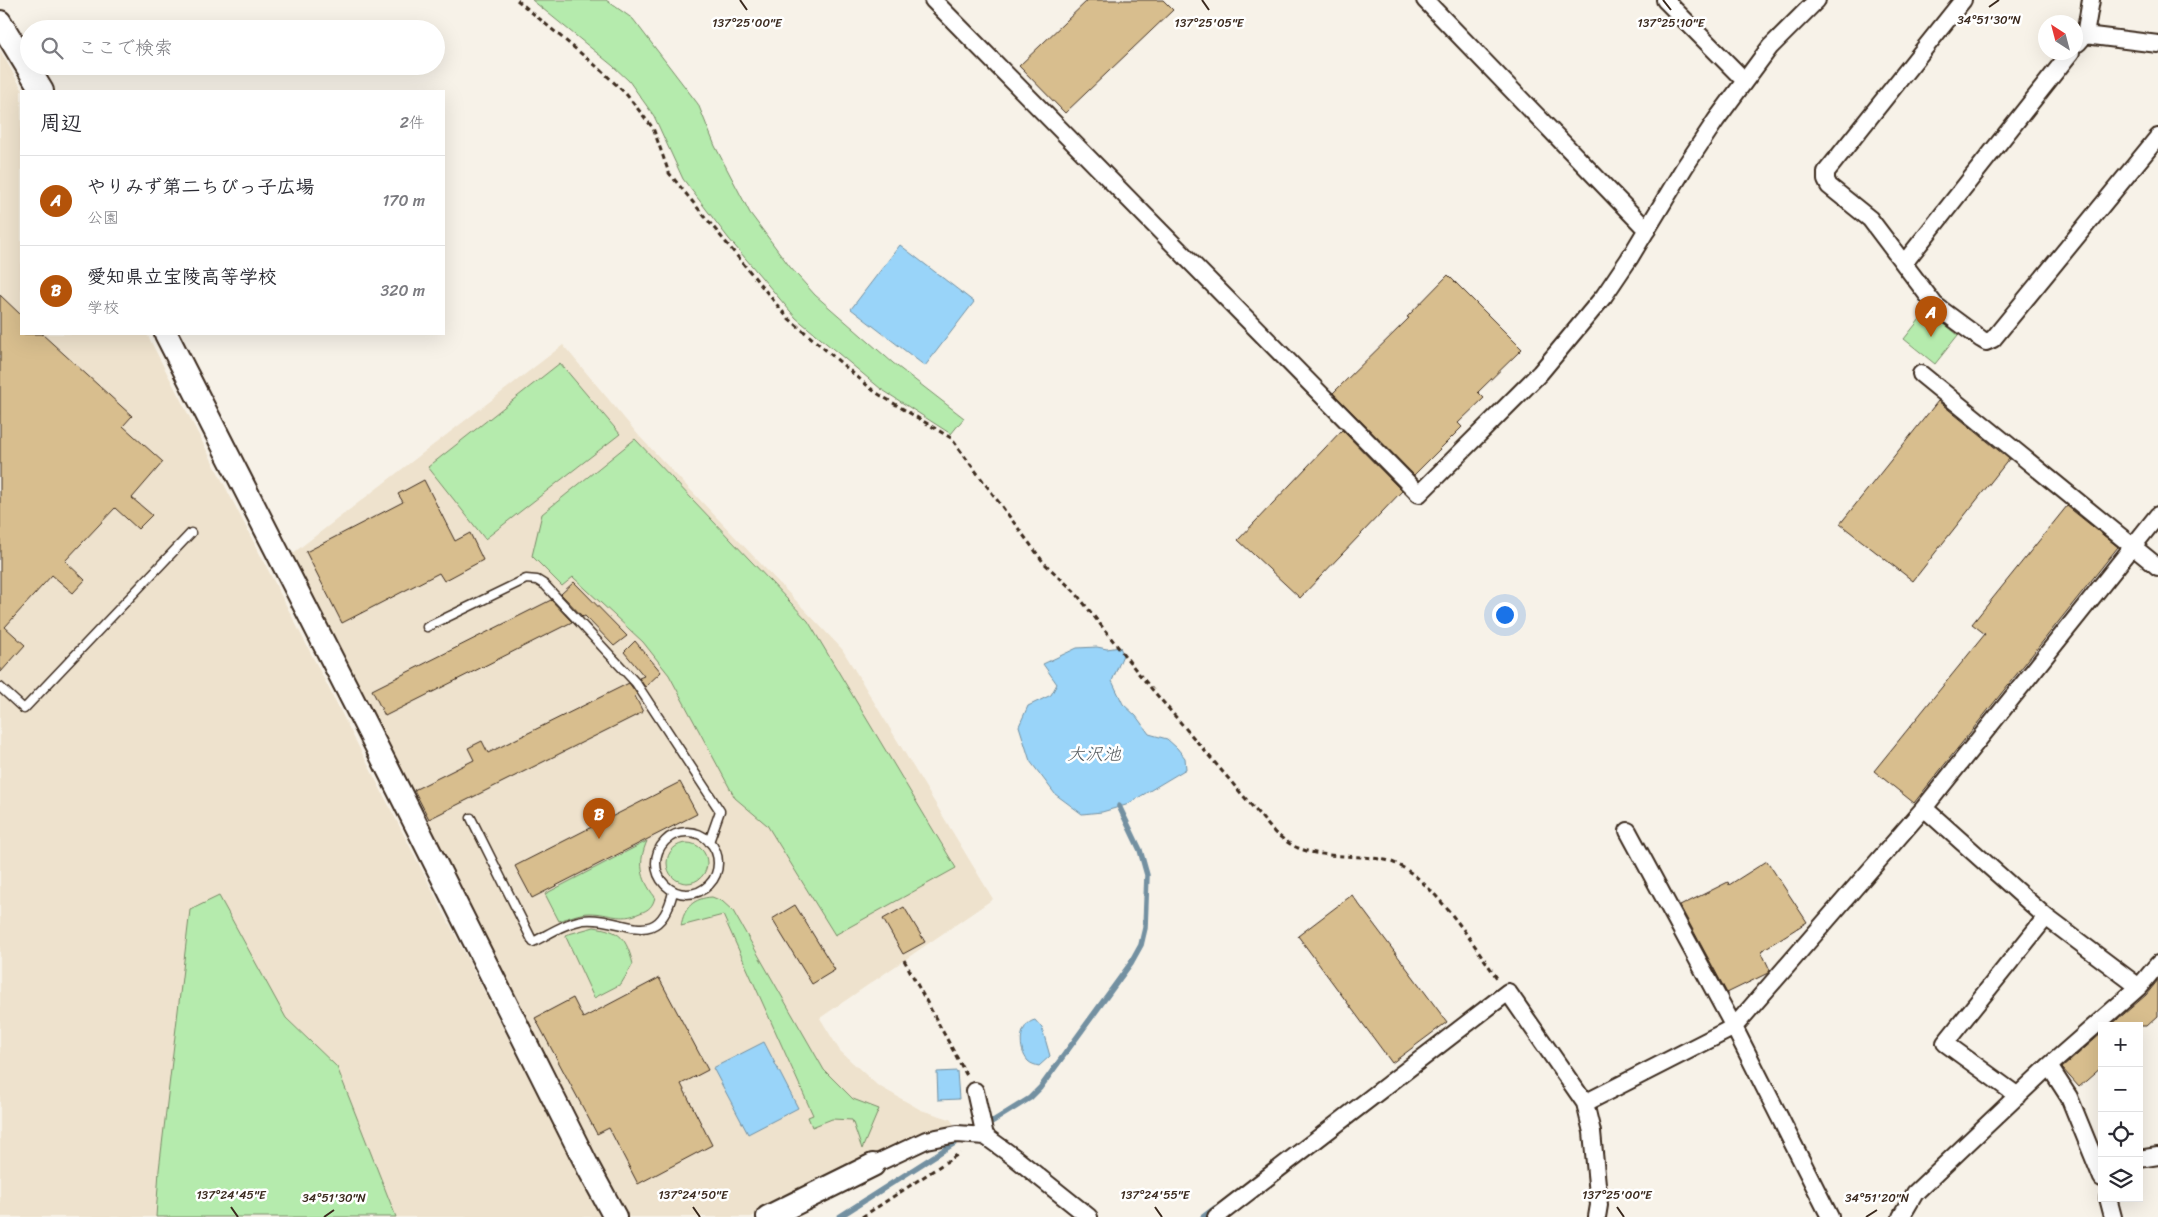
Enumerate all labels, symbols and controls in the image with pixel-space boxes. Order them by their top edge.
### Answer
text: 34°51'30"N [1957,9,2022,31]
text: 137°25'00"E [712,12,783,34]
text: 137°25'05"E [1174,12,1245,34]
text: 137°25'10"E [1638,12,1706,34]
north arrow [2038,15,2083,60]
search box [20,20,445,75]
text: ここで検索 [78,31,173,64]
icon: search [38,34,66,62]
text: 周辺 [40,104,82,142]
text: 2件 [400,108,425,137]
text: やりみず第二ちびっ子広場 [87,170,315,203]
text: A [51,186,61,215]
text: 170 m [382,186,425,215]
text: 公園 [87,203,119,232]
text: 愛知県立宝陵高等学校 [87,260,277,293]
text: B [51,276,61,305]
text: 320 m [380,276,425,305]
text: 学校 [87,293,119,322]
pin: A [1915,296,1947,337]
your location [1492,602,1518,628]
water label: 大沢池 [1067,738,1122,770]
pin: B [583,798,615,839]
map controls [2098,1022,2143,1202]
button: + [2098,1022,2143,1067]
button: − [2098,1067,2143,1112]
button: locate [2098,1112,2143,1157]
button: layers [2098,1157,2143,1202]
text: 137°24'45"E [196,1184,267,1206]
text: 137°24'50"E [658,1184,729,1206]
text: 137°24'55"E [1121,1184,1191,1206]
text: 137°25'00"E [1582,1184,1653,1206]
text: 34°51'30"N [302,1187,367,1209]
text: 34°51'20"N [1845,1187,1910,1209]

